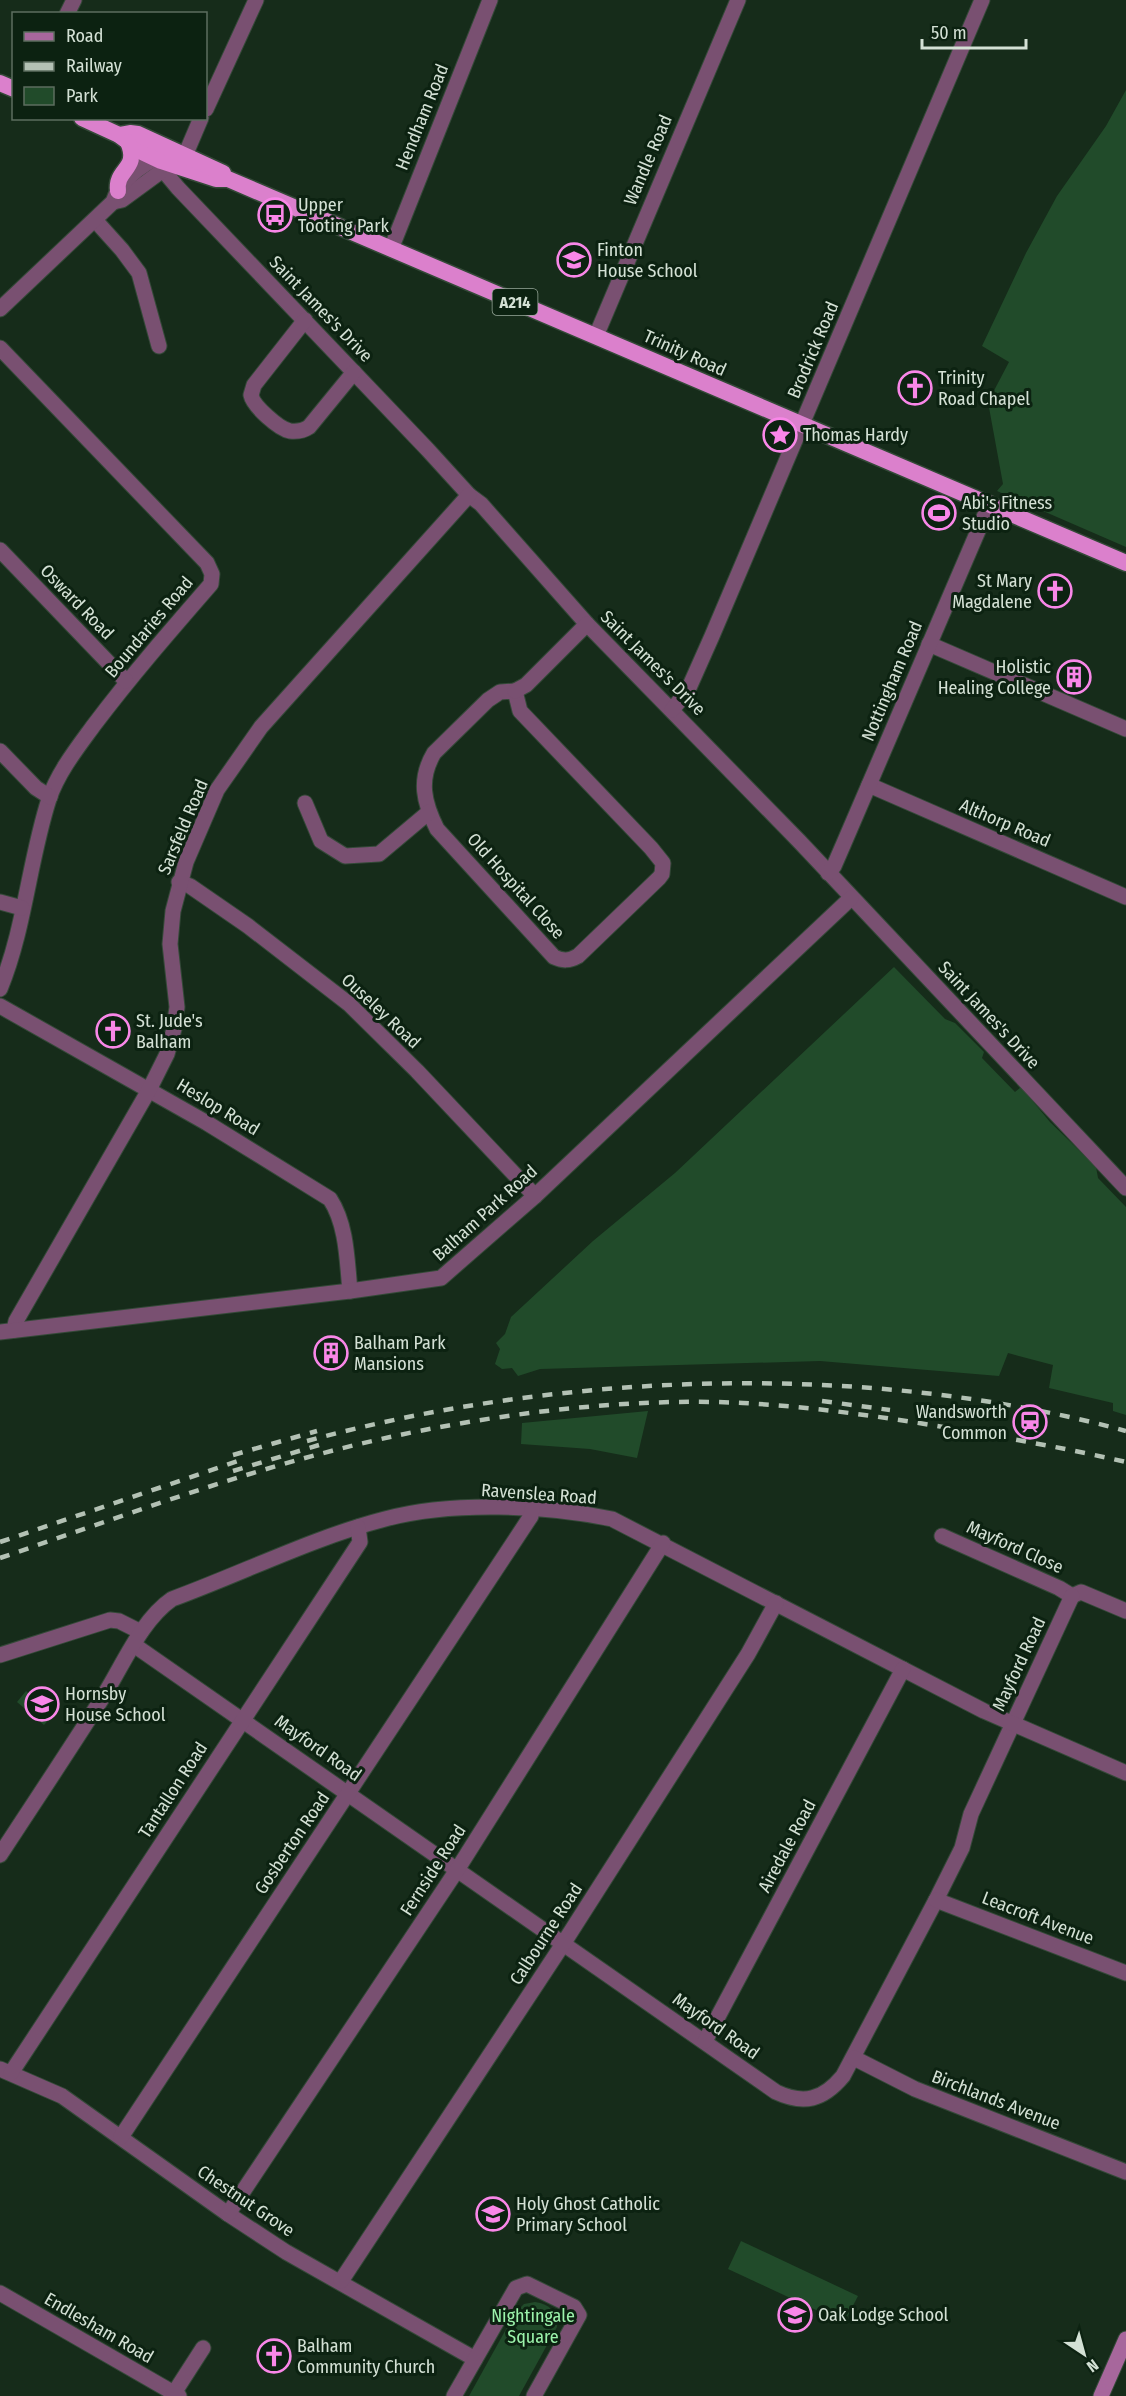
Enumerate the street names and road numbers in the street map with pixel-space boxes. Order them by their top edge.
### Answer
street label: Hendham Road [391,61,453,173]
street label: Wandle Road [619,112,677,208]
street label: Saint James's Drive [265,251,377,367]
road number: A214 [492,289,538,315]
street label: Brodrick Road [783,298,843,402]
street label: Trinity Road [640,325,730,381]
street label: Osward Road [36,560,118,644]
street label: Boundaries Road [100,572,198,682]
street label: Saint James's Drive [596,606,710,720]
street label: Nottingham Road [857,618,927,744]
street label: Sarsfeld Road [153,776,213,878]
street label: Althorp Road [956,794,1054,852]
street label: Old Hospital Close [463,828,569,944]
street label: Saint James's Drive [933,957,1045,1073]
street label: Ouseley Road [337,969,425,1053]
street label: Heslop Road [173,1074,263,1140]
street label: Balham Park Road [428,1160,542,1266]
street label: Ravenslea Road [480,1479,598,1509]
street label: Mayford Close [963,1516,1067,1578]
street label: Mayford Road [988,1614,1050,1714]
street label: Mayford Road [270,1710,366,1786]
street label: Tantallon Road [134,1738,212,1842]
street label: Gosberton Road [250,1788,334,1898]
street label: Airedale Road [753,1796,821,1896]
street label: Fernside Road [395,1820,471,1920]
street label: Calbourne Road [505,1879,587,1989]
street label: Leacroft Avenue [979,1887,1097,1949]
street label: Mayford Road [668,1988,764,2064]
street label: Birchlands Avenue [929,2065,1064,2135]
street label: Chestnut Grove [193,2160,299,2242]
street label: Endlesham Road [41,2288,157,2368]

